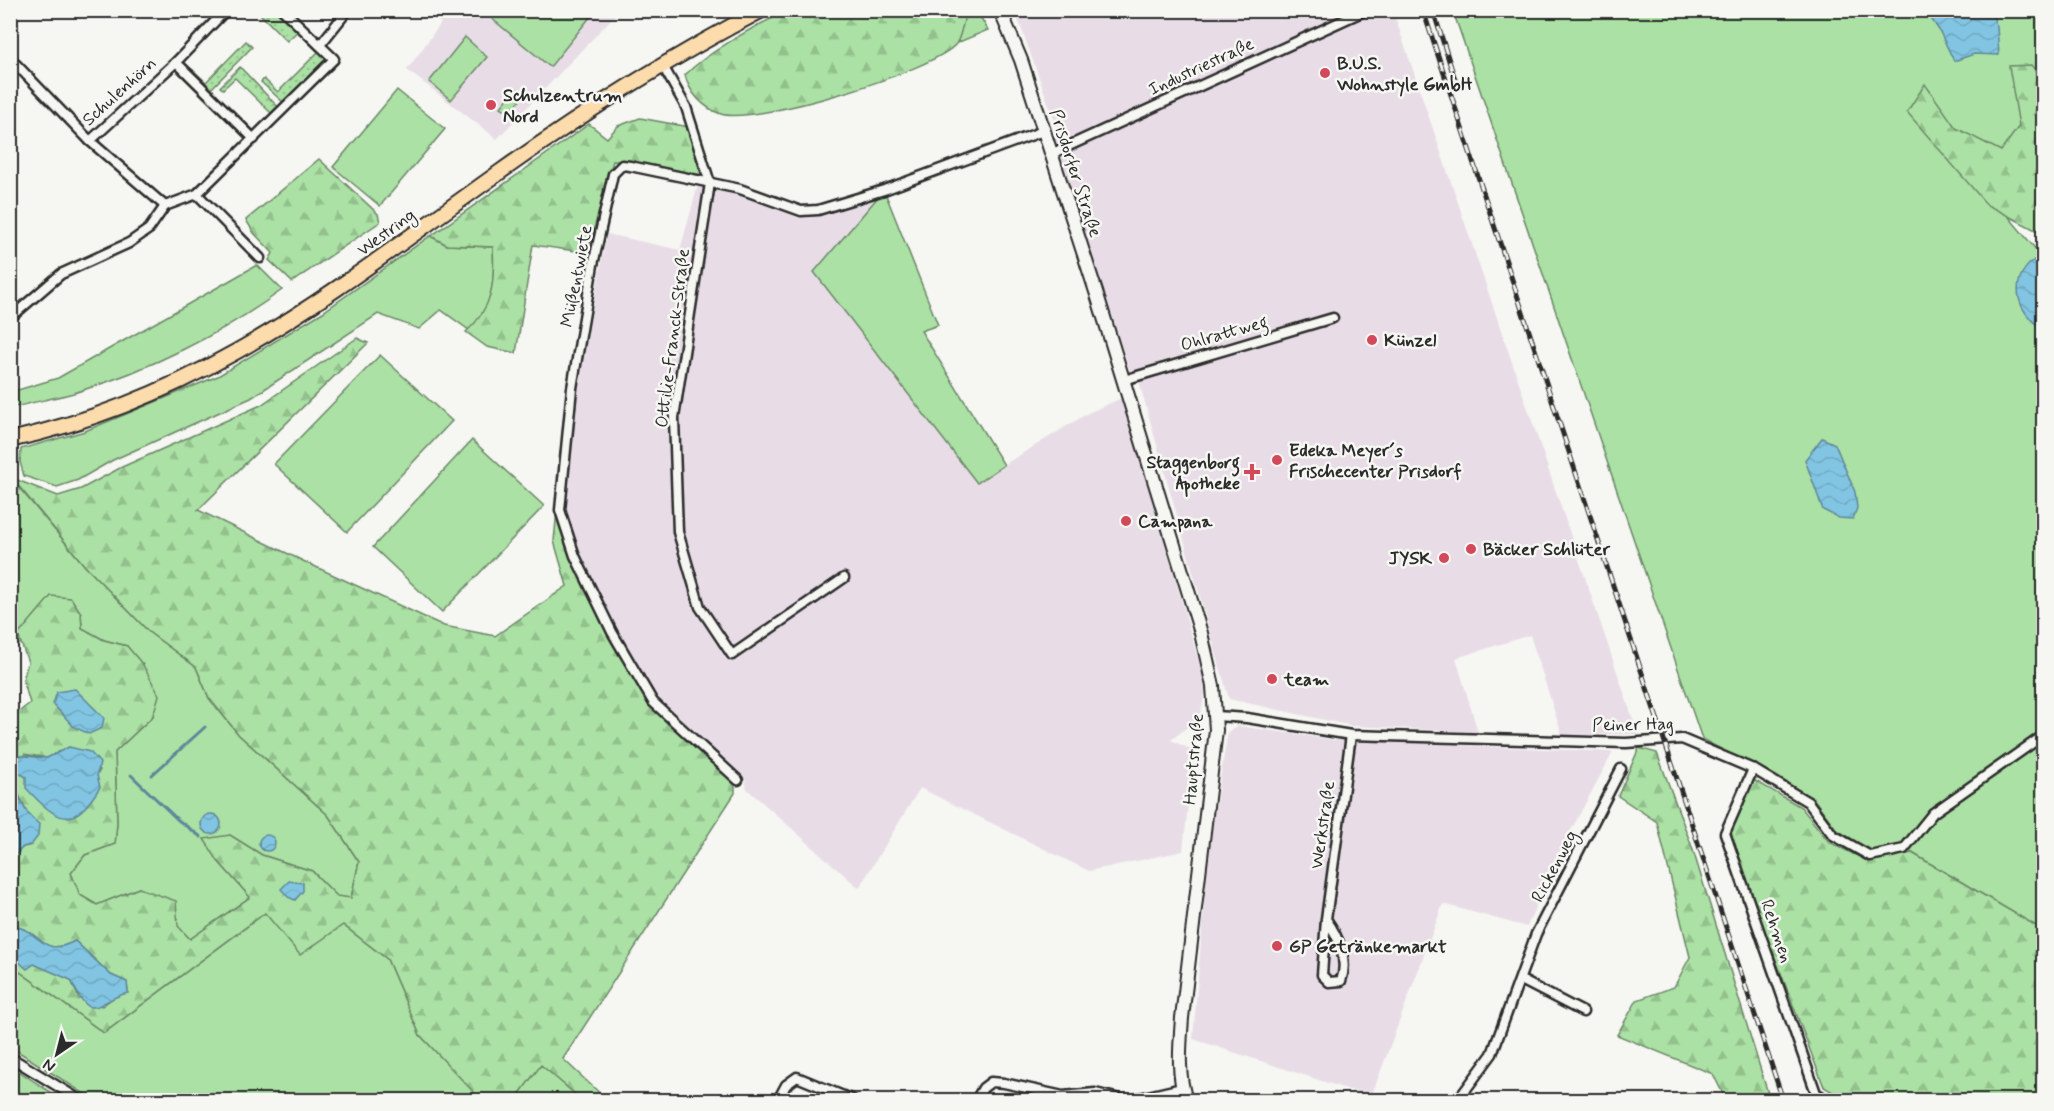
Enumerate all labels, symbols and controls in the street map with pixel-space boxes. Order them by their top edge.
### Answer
street label: Industriestraße [1145,32,1258,102]
street label: Schulenhörn [77,52,162,132]
place label: B.U.S. Wohnstyle GmbH [1336,52,1473,97]
marker: B.U.S. Wohnstyle GmbH [1318,66,1332,80]
place label: Schulzentrum Nord [503,84,623,129]
marker: Schulzentrum Nord [484,98,498,112]
street label: Prisdorfer Straße [1043,106,1107,240]
street label: Westring [352,203,421,263]
street label: Müßentwiete [555,223,599,329]
street label: Ottilie-Franck-Straße [650,247,696,429]
street label: Ohlrattweg [1178,310,1271,360]
place label: Künzel [1384,329,1437,353]
marker: Künzel [1365,333,1379,347]
place label: Edeka Meyer´s Frischecenter Prisdorf [1289,439,1462,484]
place label: Staggenborg Apotheke [1146,451,1240,497]
marker: Edeka Meyer´s Frischecenter Prisdorf [1270,453,1284,467]
marker: Staggenborg Apotheke [1245,465,1259,479]
place label: Campana [1138,510,1213,534]
marker: Campana [1119,514,1133,528]
place label: Bäcker Schlüter [1483,538,1610,562]
marker: Bäcker Schlüter [1464,542,1478,556]
place label: JYSK [1389,547,1432,571]
marker: JYSK [1437,551,1451,565]
place label: team [1283,668,1329,692]
marker: team [1265,672,1279,686]
street label: Hauptstraße [1178,712,1210,806]
street label: Peiner Hag [1592,712,1674,738]
street label: Werkstraße [1305,779,1341,871]
street label: Rickenweg [1526,826,1585,907]
street label: Rehmen [1754,896,1798,966]
place label: GP Getränkemarkt [1289,935,1447,959]
marker: GP Getränkemarkt [1270,939,1284,953]
north arrow [27,1024,87,1084]
text: N [39,1053,60,1077]

